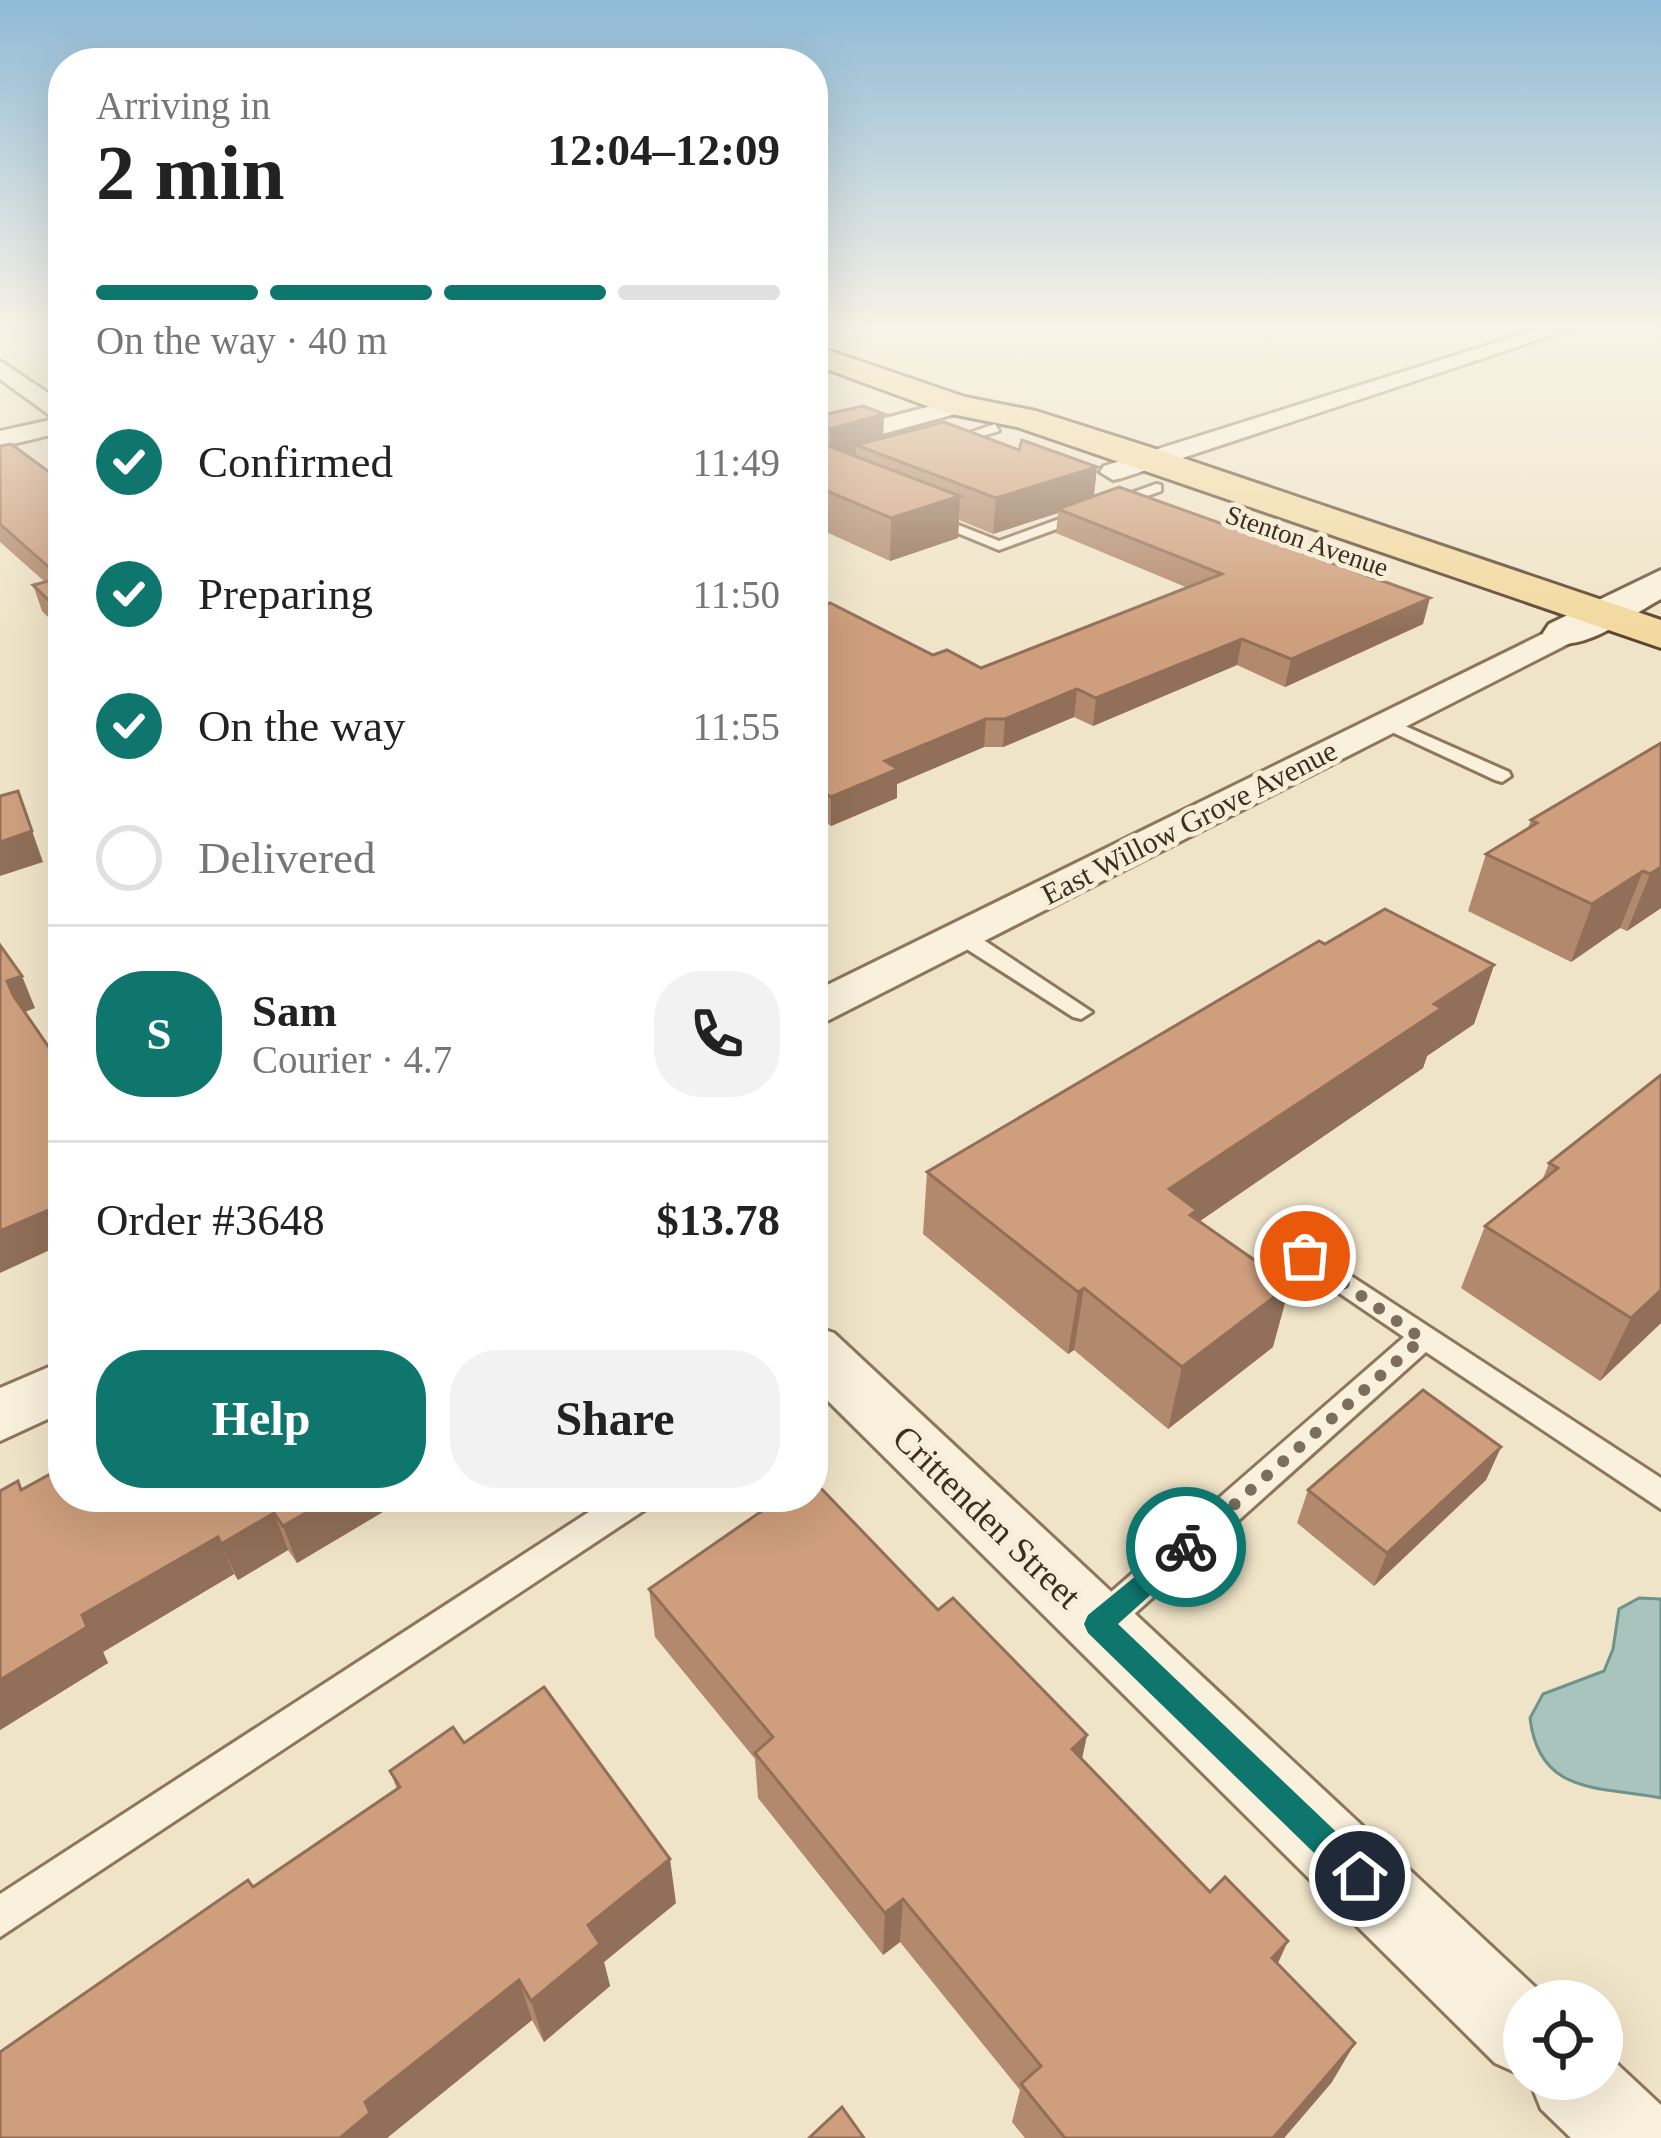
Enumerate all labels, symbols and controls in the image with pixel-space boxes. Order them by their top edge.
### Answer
text: Arriving in [96,84,270,127]
text: 12:04–12:09 [548,125,780,175]
text: 2 min [96,129,285,216]
text: On the way · 40 m [96,319,387,362]
icon: check [96,429,162,495]
text: Confirmed [198,437,393,487]
text: 11:49 [693,441,780,484]
street label: Stenton Avenue [1222,499,1392,583]
icon: check [96,561,162,627]
text: Preparing [198,569,373,619]
text: 11:50 [693,573,780,616]
icon: check [96,693,162,759]
text: On the way [198,701,405,751]
text: 11:55 [693,705,780,748]
street label: East Willow Grove Avenue [1036,733,1342,911]
text: Delivered [198,833,375,883]
button: phone [654,971,780,1097]
text: Sam [252,986,337,1036]
text: S [146,1009,172,1059]
text: Courier · 4.7 [252,1038,452,1081]
text: Order #3648 [96,1195,325,1245]
text: $13.78 [656,1195,780,1245]
pin [1254,1205,1356,1307]
icon: bag [1272,1223,1338,1289]
button: Help [96,1350,426,1488]
button: Share [450,1350,780,1488]
street label: Crittenden Street [885,1418,1089,1616]
courier [1126,1487,1246,1607]
icon: bike [1153,1514,1219,1580]
pin [1309,1825,1411,1927]
icon: home [1327,1843,1393,1909]
map controls [1503,1980,1623,2100]
button: locate [1503,1980,1623,2100]

